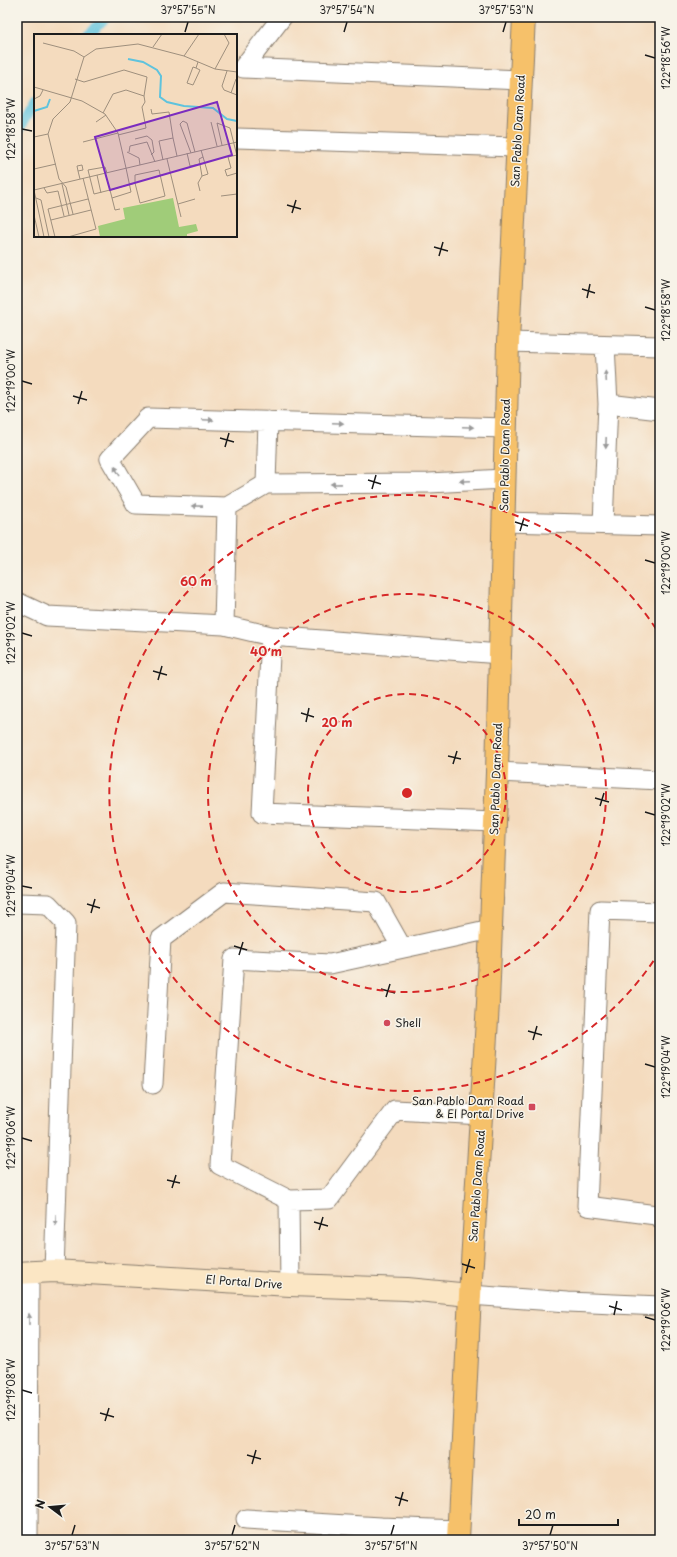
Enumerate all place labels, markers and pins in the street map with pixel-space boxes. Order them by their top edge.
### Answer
centre of rings [400,786,414,800]
place label: Shell [395,1014,421,1031]
marker: Shell [382,1018,392,1028]
place label: San Pablo Dam Road & El Portal Drive [412,1092,525,1122]
marker: San Pablo Dam Road & El Portal Drive [527,1102,537,1112]

